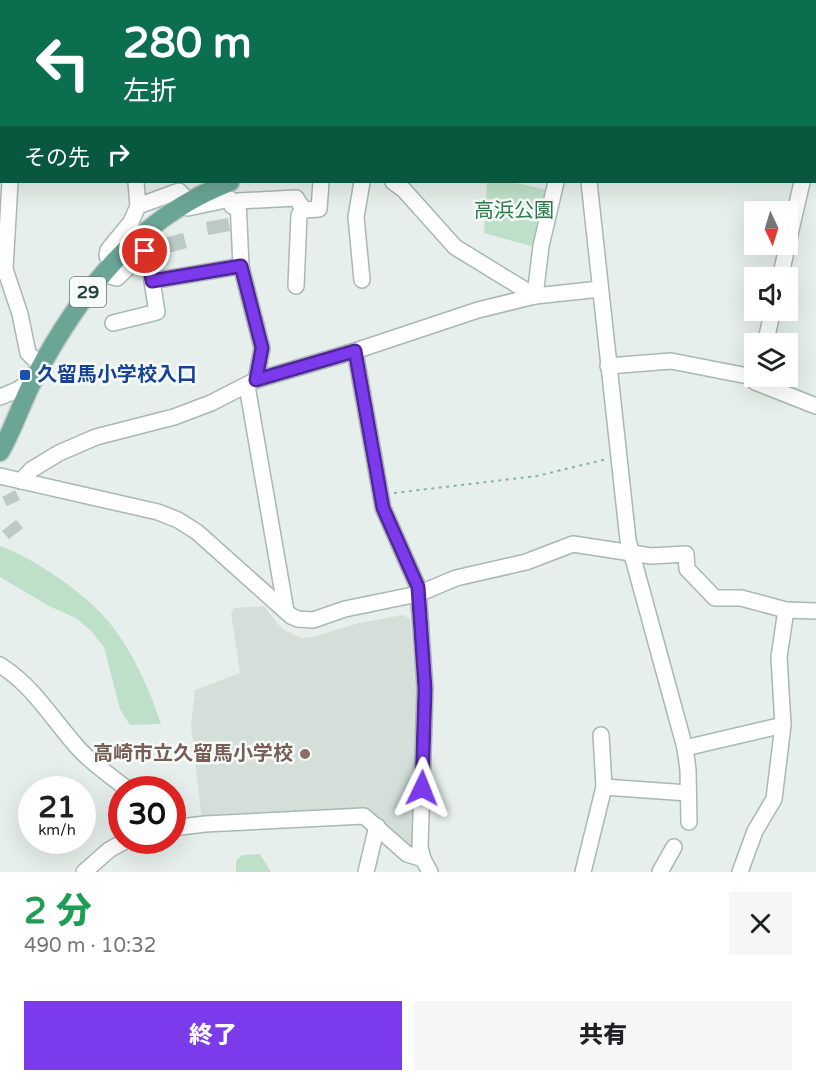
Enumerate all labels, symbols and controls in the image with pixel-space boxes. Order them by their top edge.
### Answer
text: 280 m [123,18,252,69]
icon: left [24,24,102,102]
text: 左折 [123,75,177,108]
icon: right [102,138,135,171]
text: その先 [24,145,90,171]
park label: 高浜公園 [474,199,554,223]
north arrow [744,201,798,255]
map controls [744,201,798,387]
pin [119,225,170,276]
icon: arrive [128,234,161,267]
button: sound [744,267,798,321]
road number: 29 [70,277,106,307]
button: layers [744,333,798,387]
place label: 久留馬小学校入口 [37,363,197,387]
marker: 久留馬小学校入口 [18,368,32,382]
place label: 高崎市立久留馬小学校 [93,742,293,766]
marker: 高崎市立久留馬小学校 [298,747,312,761]
position arrow [390,756,454,820]
speed limit sign: 30 [108,776,186,854]
text: 21 [38,789,76,826]
text: km/h [38,821,76,839]
text: 2 分 [24,890,92,933]
button: close [729,892,792,955]
text: 490 m · 10:32 [24,934,156,958]
button: 終了 [24,1001,402,1070]
button: 共有 [414,1001,792,1070]

